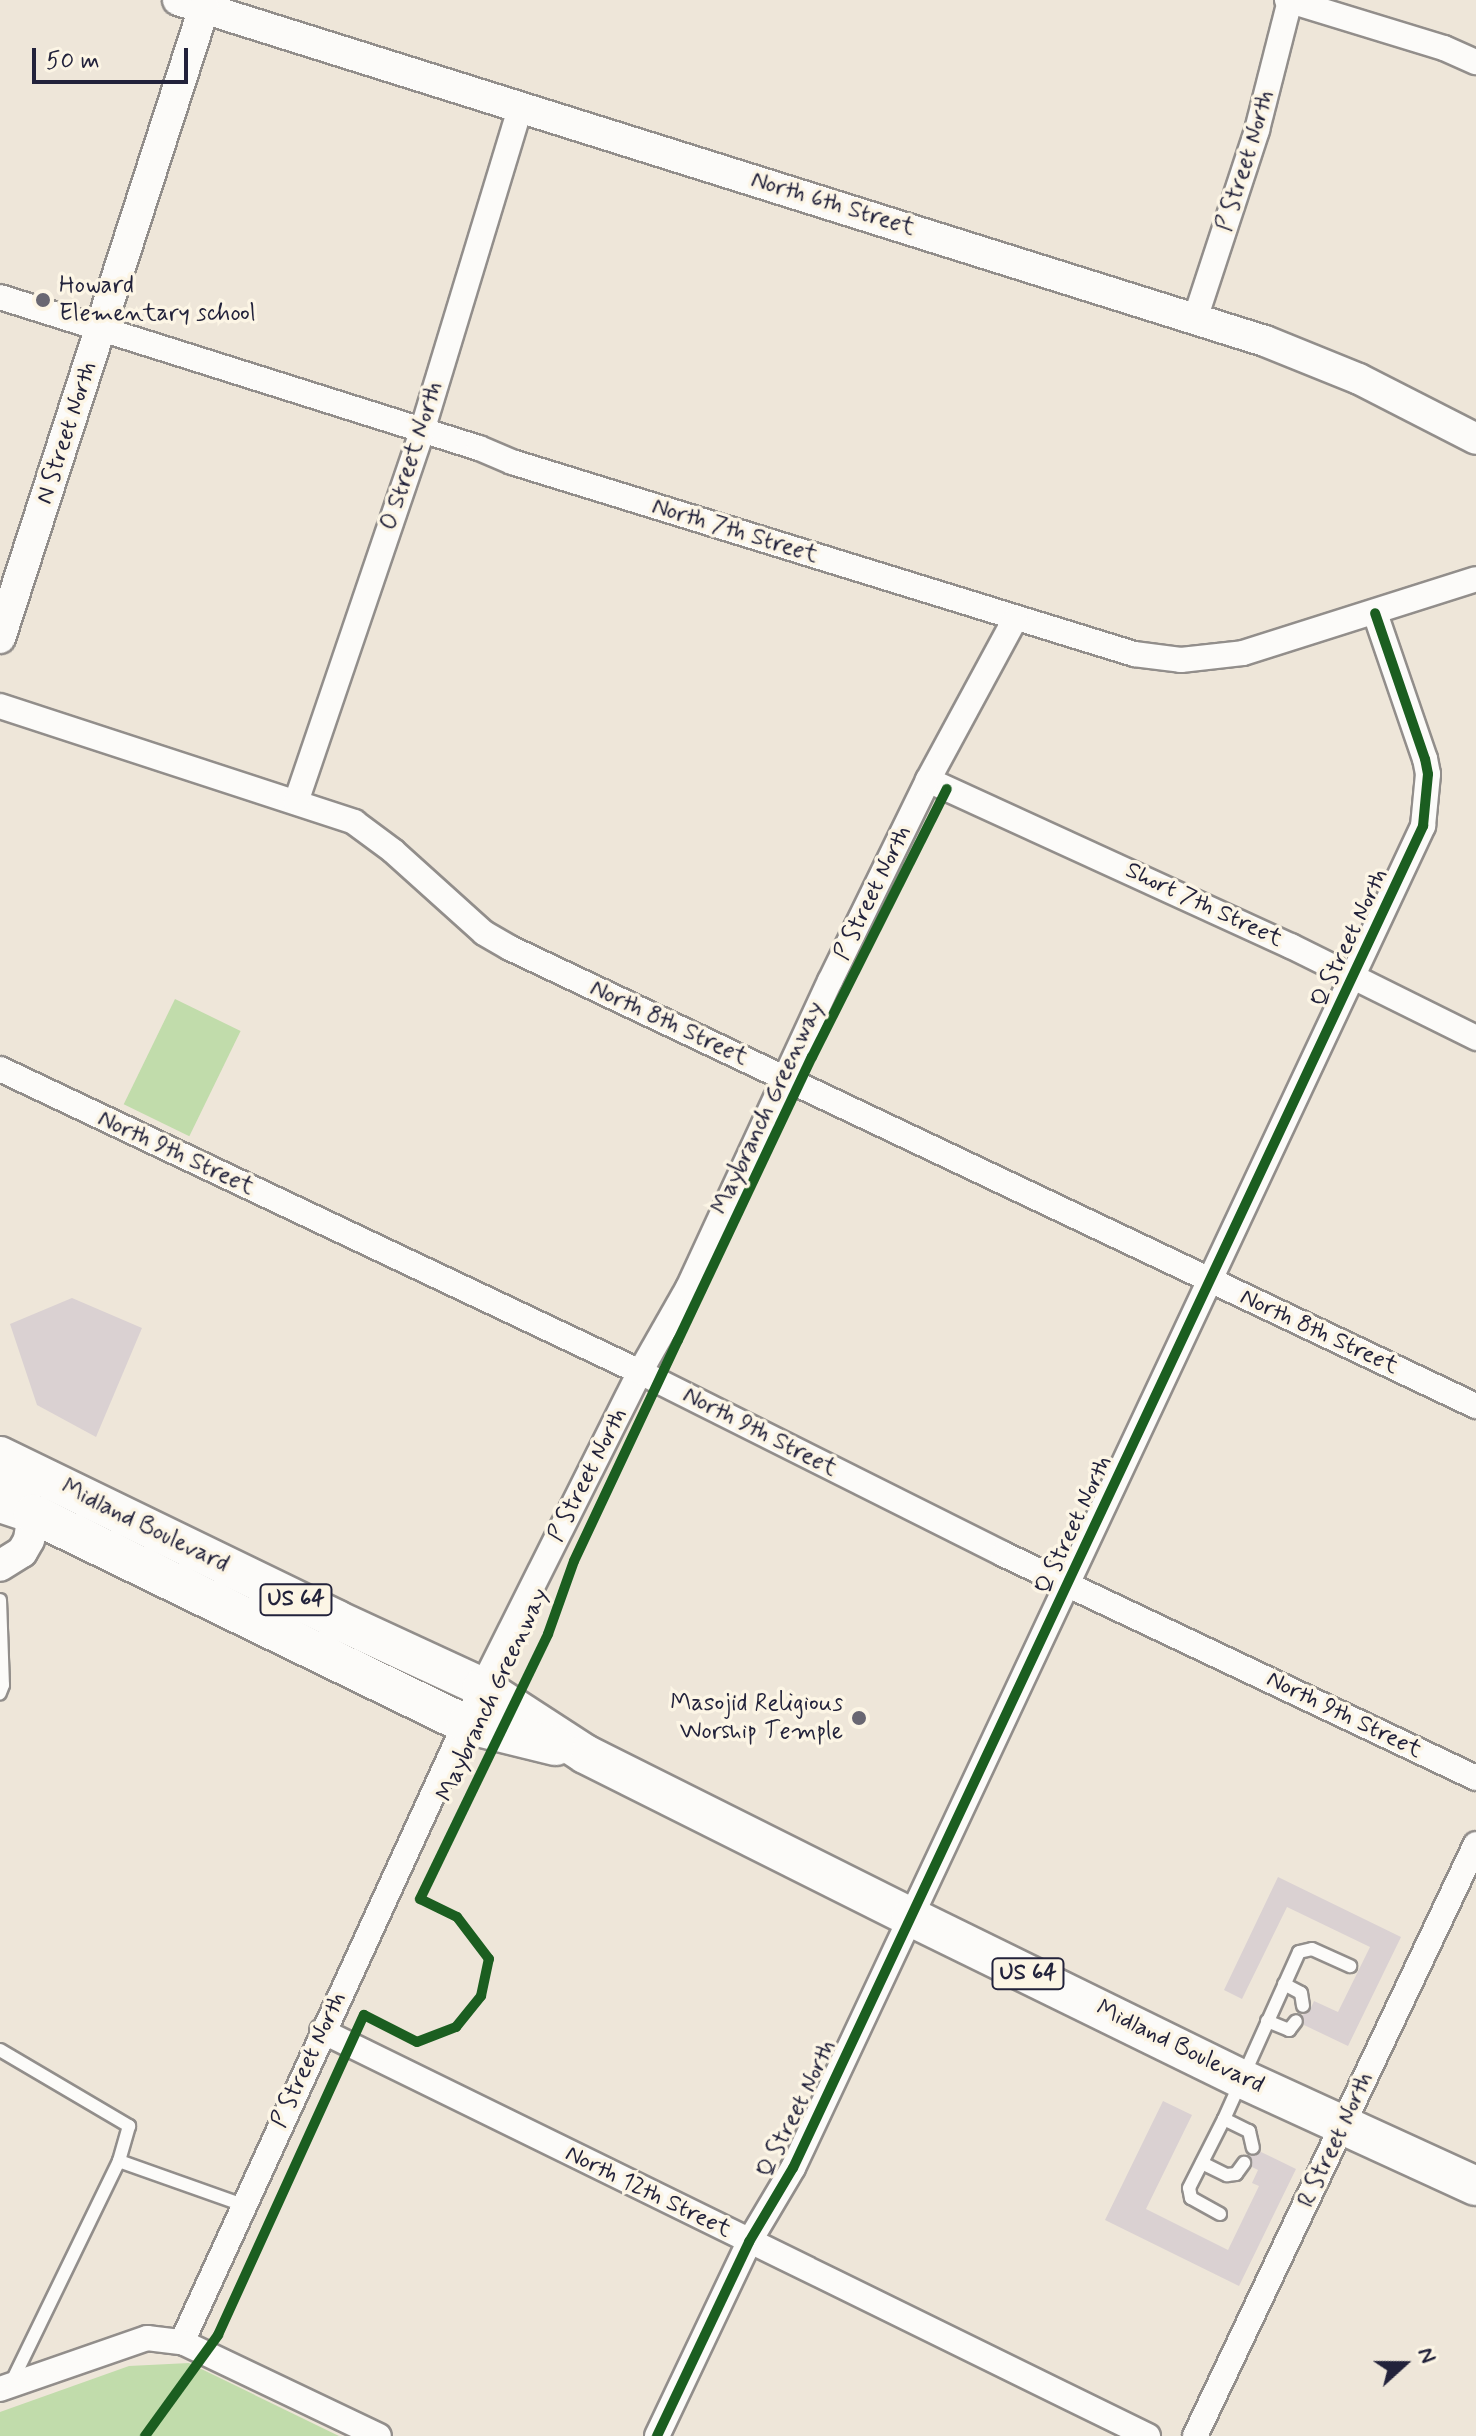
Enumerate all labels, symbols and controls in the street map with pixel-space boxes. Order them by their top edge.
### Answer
scale bar [36,32,192,82]
text: 50 m [46,46,100,77]
street label: P Street North [1210,84,1282,238]
street label: North 6th Street [748,165,918,243]
place label: Howard Elementary school [59,272,256,328]
marker: Howard Elementary school [34,291,52,309]
street label: N Street North [30,356,104,510]
street label: O Street North [375,379,449,533]
street label: North 7th Street [648,492,822,570]
street label: P Street North [827,819,919,967]
street label: Short 7th Street [1121,856,1287,954]
street label: Q Street North [1304,862,1396,1014]
street label: North 8th Street [585,974,753,1072]
street label: Maybranch Greenway [706,997,830,1219]
street label: North 9th Street [93,1104,259,1202]
street label: North 8th Street [1235,1283,1403,1381]
street label: North 9th Street [678,1381,842,1483]
street label: P Street North [541,1401,635,1549]
street label: Q Street North [1028,1449,1120,1601]
street label: Midland Boulevard [57,1473,233,1579]
road number: US 64 [258,1582,334,1618]
street label: Maybranch Greenway [431,1584,555,1806]
street label: North 9th Street [1262,1665,1426,1765]
place label: Masojid Religious Worship Temple [670,1690,843,1746]
marker: Masojid Religious Worship Temple [850,1709,868,1727]
road number: US 64 [990,1956,1066,1992]
street label: P Street North [264,1985,354,2135]
street label: Midland Boulevard [1092,1994,1268,2100]
street label: Q Street North [750,2033,844,2185]
street label: R Street North [1291,2065,1381,2215]
street label: North 12th Street [560,2139,736,2245]
north arrow [1364,2324,1444,2404]
text: N [1411,2344,1442,2367]

